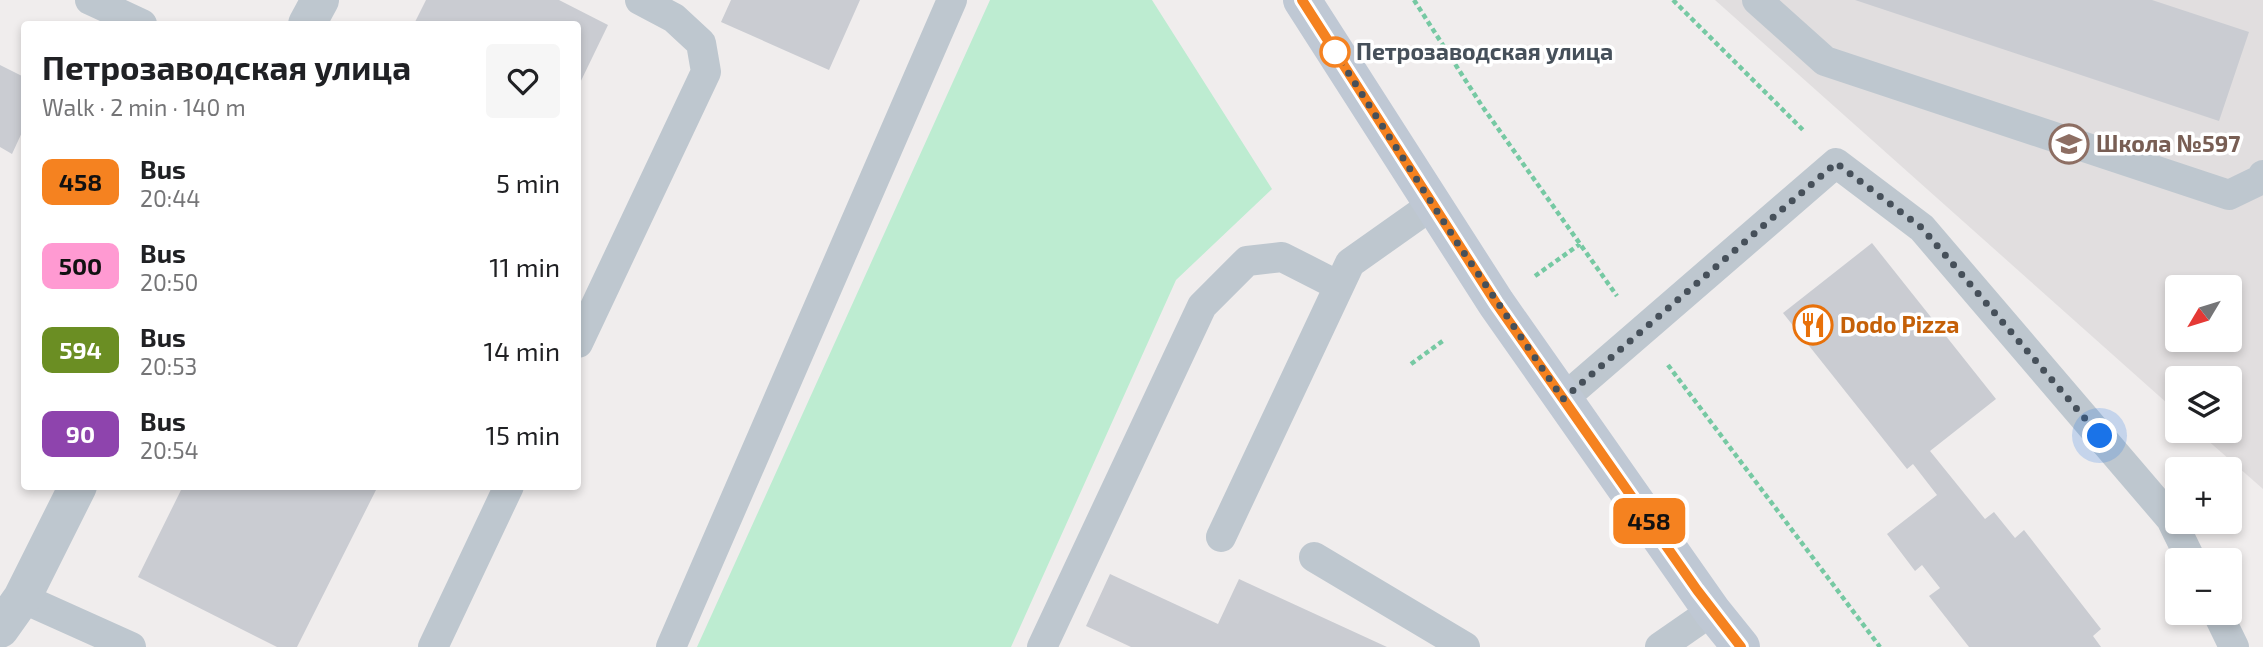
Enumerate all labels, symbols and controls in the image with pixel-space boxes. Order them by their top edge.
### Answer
marker: Петрозаводская улица [1320,37,1350,67]
place label: Петрозаводская улица [1356,37,1613,65]
button: heart [486,44,560,118]
text: Петрозаводская улица [42,47,411,87]
text: Walk · 2 min · 140 m [42,93,246,121]
school or university icon: Школа №597 [2048,123,2090,165]
place label: Школа №597 [2096,129,2240,157]
text: Bus [140,153,186,184]
text: 458 [59,167,102,196]
text: 5 min [496,167,560,198]
text: 20:44 [140,184,201,212]
text: Bus [140,237,186,268]
text: 500 [59,251,102,280]
text: 11 min [489,251,560,282]
text: 20:50 [140,268,198,296]
north arrow [2165,275,2242,352]
map controls [2165,275,2242,625]
restaurant icon: Dodo Pizza [1792,304,1834,346]
place label: Dodo Pizza [1840,310,1959,338]
text: Bus [140,321,186,352]
text: 594 [59,335,102,364]
text: 14 min [484,335,560,366]
text: 20:53 [140,352,197,380]
button: layers [2165,366,2242,443]
text: Bus [140,405,186,436]
your location [2082,418,2117,453]
text: 90 [66,419,95,448]
text: 15 min [486,419,560,450]
text: 20:54 [140,436,199,464]
button: + [2165,457,2242,534]
line badge: 458 [1609,498,1689,544]
text: 458 [1627,506,1671,535]
button: − [2165,548,2242,625]

